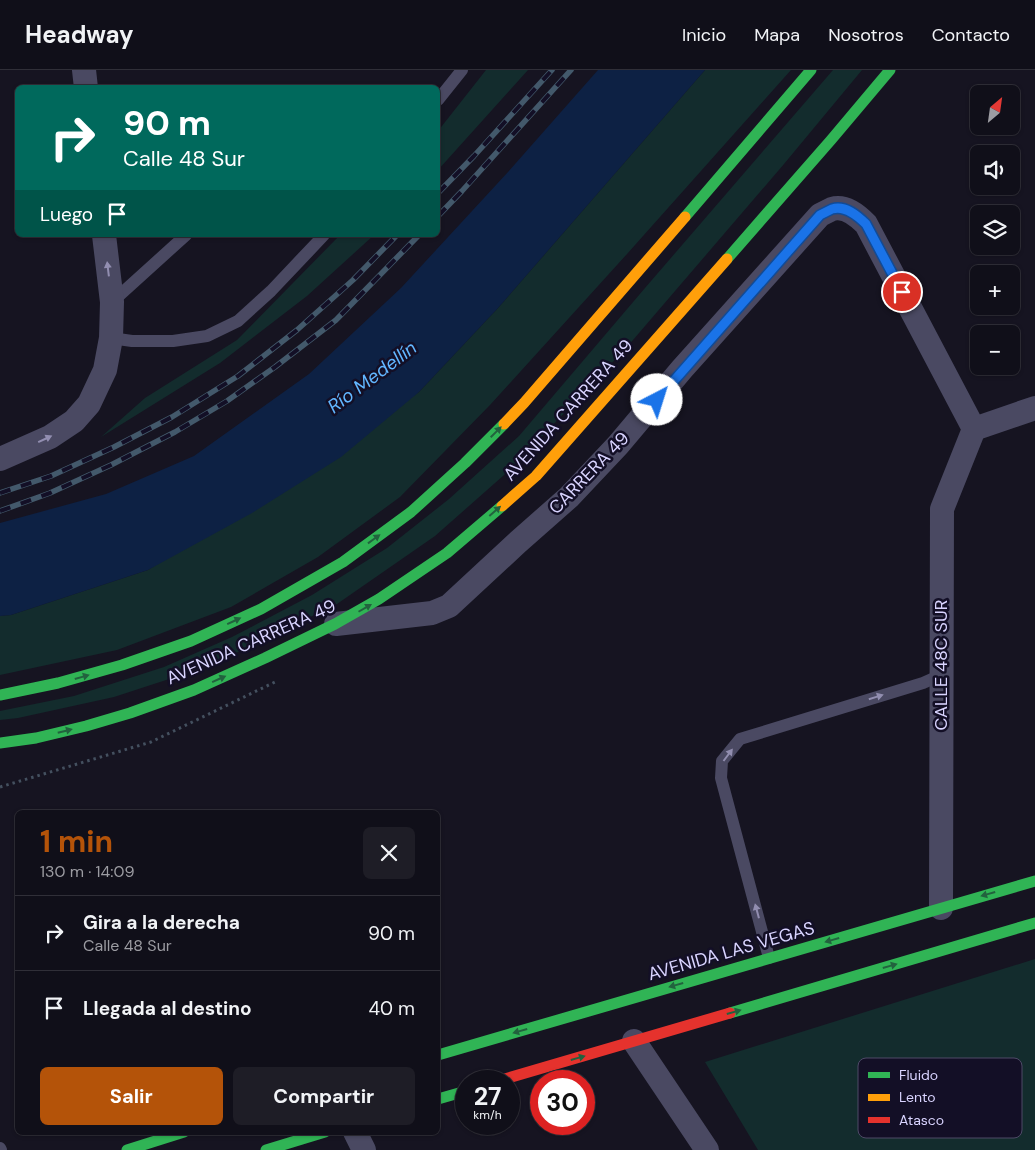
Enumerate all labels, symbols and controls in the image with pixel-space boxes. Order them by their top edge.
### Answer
text: Headway [25,19,134,50]
text: Inicio [682,23,726,47]
text: Mapa [754,23,800,47]
text: Nosotros [828,23,904,47]
text: Contacto [932,23,1010,47]
north arrow [970,85,1020,135]
map controls [970,85,1020,375]
text: 90 m [123,100,211,146]
icon: right [40,105,105,170]
text: Calle 48 Sur [123,144,245,173]
button: sound [970,145,1020,195]
icon: arrive [103,200,131,228]
text: Luego [40,202,93,227]
button: layers [970,205,1020,255]
one-way arrow [104,260,112,276]
button: + [970,265,1020,315]
pin [881,271,923,313]
icon: arrive [888,278,916,306]
button: − [970,325,1020,375]
water label: Río Medellín [322,335,422,419]
street label: AVENIDA CARRERA 49 [499,335,637,485]
position arrow [630,373,682,425]
one-way arrow [490,426,502,438]
street label: CARRERA 49 [544,427,634,519]
one-way arrow [38,435,52,443]
one-way arrow [488,505,500,517]
one-way arrow [367,534,381,544]
street label: AVENIDA CARRERA 49 [163,594,339,690]
street label: CALLE 48C SUR [929,600,953,730]
one-way arrow [358,603,371,612]
one-way arrow [227,617,241,625]
one-way arrow [74,672,89,680]
one-way arrow [212,674,226,682]
one-way arrow [869,693,884,701]
one-way arrow [58,727,73,735]
one-way arrow [722,749,733,762]
text: 1 min [40,822,113,861]
button: close [363,827,415,879]
text: 130 m · 14:09 [40,861,135,882]
one-way arrow [981,891,996,899]
one-way arrow [753,904,761,919]
text: Gira a la derecha [83,910,240,935]
street label: AVENIDA LAS VEGAS [645,916,817,986]
icon: right [40,919,68,947]
text: 90 m [368,921,415,946]
text: Calle 48 Sur [83,935,172,956]
one-way arrow [825,936,840,944]
one-way arrow [883,961,898,969]
one-way arrow [669,982,684,990]
icon: arrive [40,994,68,1022]
text: Llegada al destino [83,996,252,1021]
text: 40 m [368,996,415,1021]
one-way arrow [727,1007,742,1015]
one-way arrow [513,1028,528,1036]
one-way arrow [571,1053,586,1061]
legend [858,1058,1022,1138]
text: Fluido [899,1066,938,1084]
button: Salir [40,1067,223,1125]
button: Compartir [233,1067,415,1125]
speed limit sign: 30 [530,1070,595,1135]
text: 27 [474,1080,501,1113]
text: Lento [899,1088,936,1106]
text: km/h [473,1107,502,1123]
text: Atasco [899,1111,944,1129]

